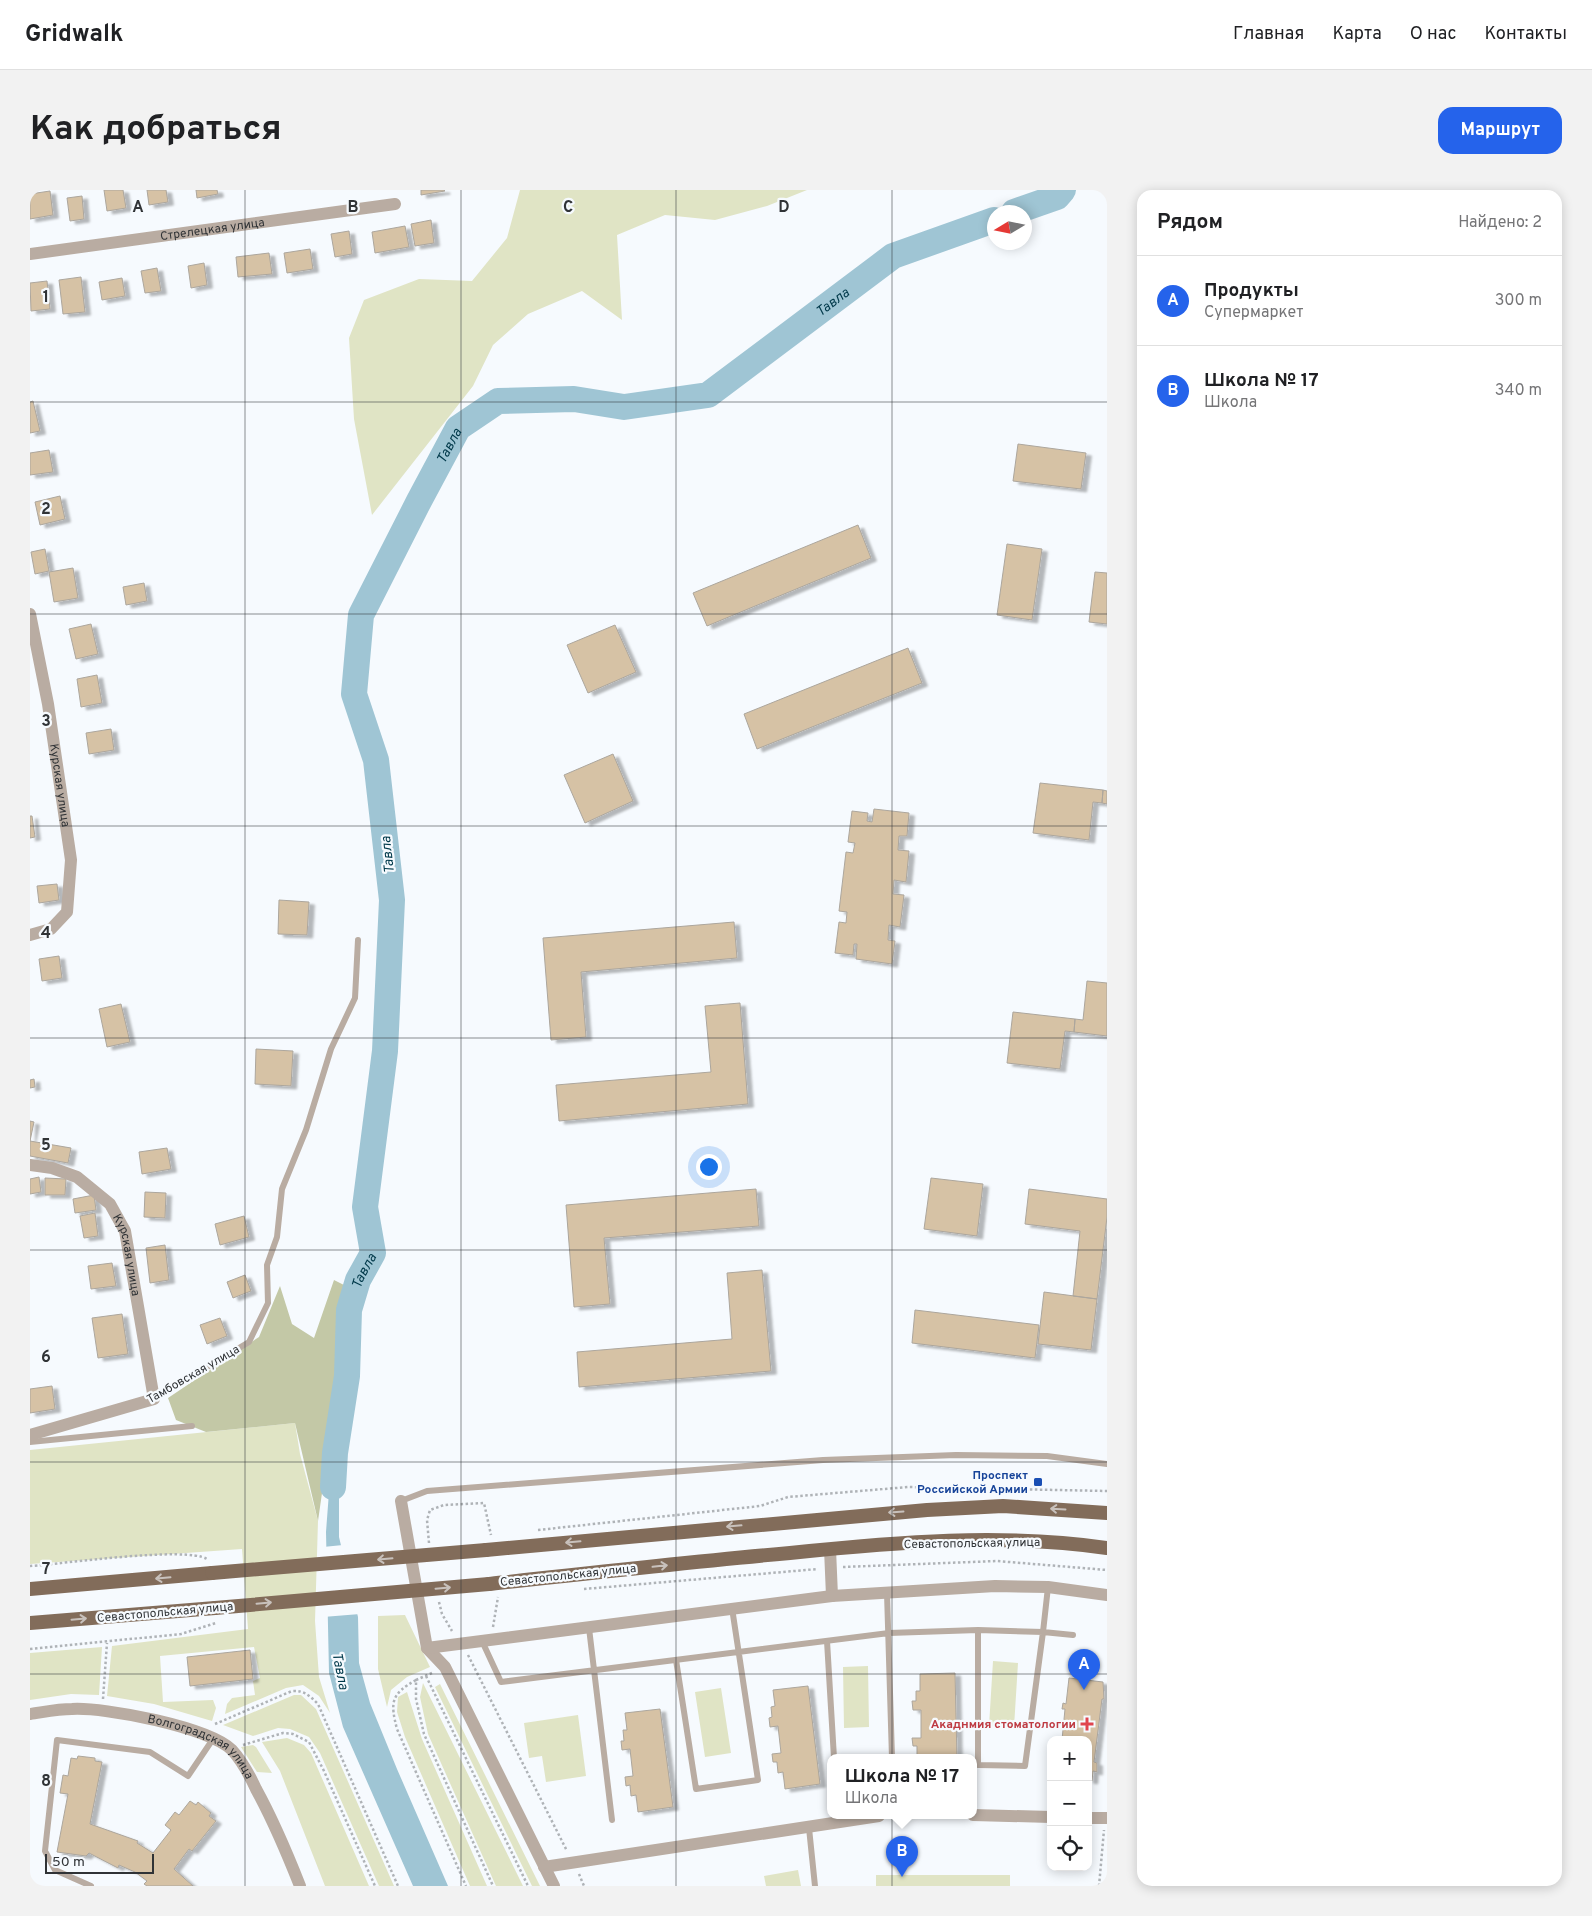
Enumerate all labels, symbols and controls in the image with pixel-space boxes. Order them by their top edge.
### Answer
text: Gridwalk [25,20,123,50]
text: Главная [1233,23,1304,46]
text: Карта [1332,23,1382,46]
text: О нас [1410,23,1456,46]
text: Контакты [1484,23,1567,46]
button: Маршрут [1438,107,1562,154]
text: Как добраться [30,108,282,152]
text: A [132,198,144,218]
text: B [347,198,359,218]
text: C [563,198,573,218]
text: D [778,198,790,218]
north arrow [987,205,1032,250]
text: Рядом [1157,209,1223,236]
text: Найдено: 2 [1458,213,1542,233]
street label: Стрелецкая улица [159,215,266,245]
text: Продукты [1204,279,1299,303]
water label: Тавла [813,284,854,321]
text: 1 [43,288,49,308]
text: A [1167,291,1179,311]
text: 300 m [1495,291,1542,311]
text: Супермаркет [1204,303,1304,323]
text: Школа № 17 [1204,369,1319,393]
text: B [1167,381,1179,401]
text: 340 m [1495,381,1542,401]
text: Школа [1204,393,1257,413]
water label: Тавла [434,425,467,467]
text: 2 [41,500,51,520]
text: 3 [41,712,51,732]
street label: Курская улица [45,743,73,828]
water label: Тавла [378,835,399,874]
text: 4 [41,924,51,944]
text: 5 [41,1136,51,1156]
your location [696,1154,722,1180]
street label: Курская улица [108,1212,143,1297]
water label: Тавла [349,1250,381,1291]
street label: Тамбовская улица [144,1342,243,1408]
text: 6 [41,1348,51,1368]
place label: Проспект Российской Армии [917,1468,1028,1498]
marker: Проспект Российской Армии [1032,1476,1044,1488]
one-way arrow [1051,1504,1067,1513]
one-way arrow [889,1508,905,1517]
one-way arrow [727,1521,743,1531]
street label: Севастопольская улица [904,1535,1041,1553]
one-way arrow [565,1538,581,1547]
one-way arrow [377,1554,393,1564]
text: 7 [42,1560,50,1580]
street label: Севастопольская улица [499,1561,637,1591]
one-way arrow [651,1561,667,1571]
one-way arrow [156,1573,172,1582]
one-way arrow [435,1583,451,1592]
street label: Севастопольская улица [96,1599,234,1627]
one-way arrow [256,1599,272,1608]
one-way arrow [70,1615,86,1624]
pin: A [1068,1649,1100,1690]
water label: Тавла [328,1651,352,1692]
street label: Волгоградская улица [146,1712,257,1782]
place label: Акаднмия стоматологии [931,1717,1076,1733]
marker: Акаднмия стоматологии [1080,1717,1094,1731]
map controls [1047,1736,1092,1871]
button: + [1047,1736,1092,1781]
popup [827,1754,977,1819]
text: Школа № 17 [845,1765,959,1789]
text: 8 [41,1772,51,1792]
button: − [1047,1781,1092,1826]
text: Школа [845,1789,898,1809]
button: locate [1047,1826,1092,1871]
pin: B [886,1836,918,1877]
scale bar [45,1851,154,1874]
text: 50 m [52,1854,85,1871]

